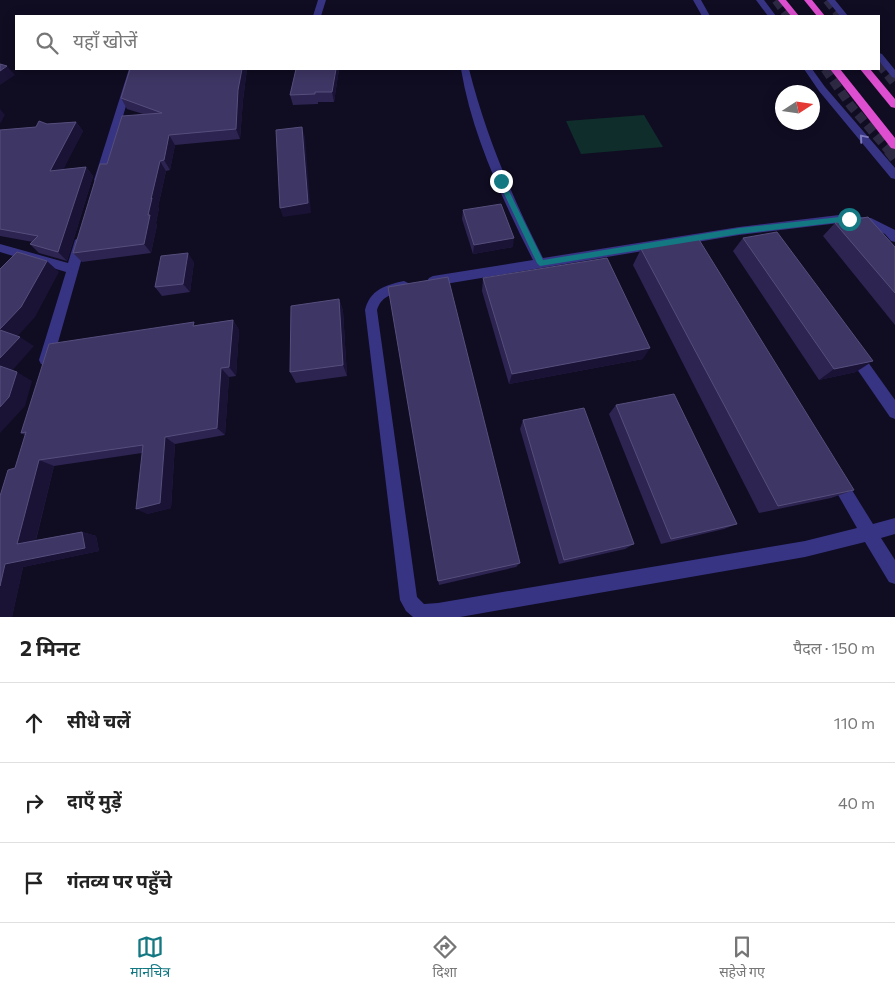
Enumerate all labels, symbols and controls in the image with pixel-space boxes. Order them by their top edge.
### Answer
search box [15,15,880,70]
icon: search [33,29,61,57]
text: यहाँ खोजें [73,29,137,52]
north arrow [775,85,820,130]
one-way arrow [861,135,869,144]
route end [490,170,513,193]
route start [838,208,861,231]
text: 2 मिनट [20,635,80,660]
text: पैदल · 150 m [793,638,875,657]
icon: ahead [20,709,48,737]
text: सीधे चलें [67,709,131,732]
text: 110 m [834,713,875,732]
icon: right [20,789,48,817]
text: दाएँ मुड़ें [67,789,122,812]
text: 40 m [838,793,875,812]
icon: arrive [20,869,48,897]
text: गंतव्य पर पहुँचे [67,869,172,892]
tab: मानचित्र [130,933,170,983]
tab: दिशा [431,933,459,983]
tab: सहेजे गए [719,933,765,983]

